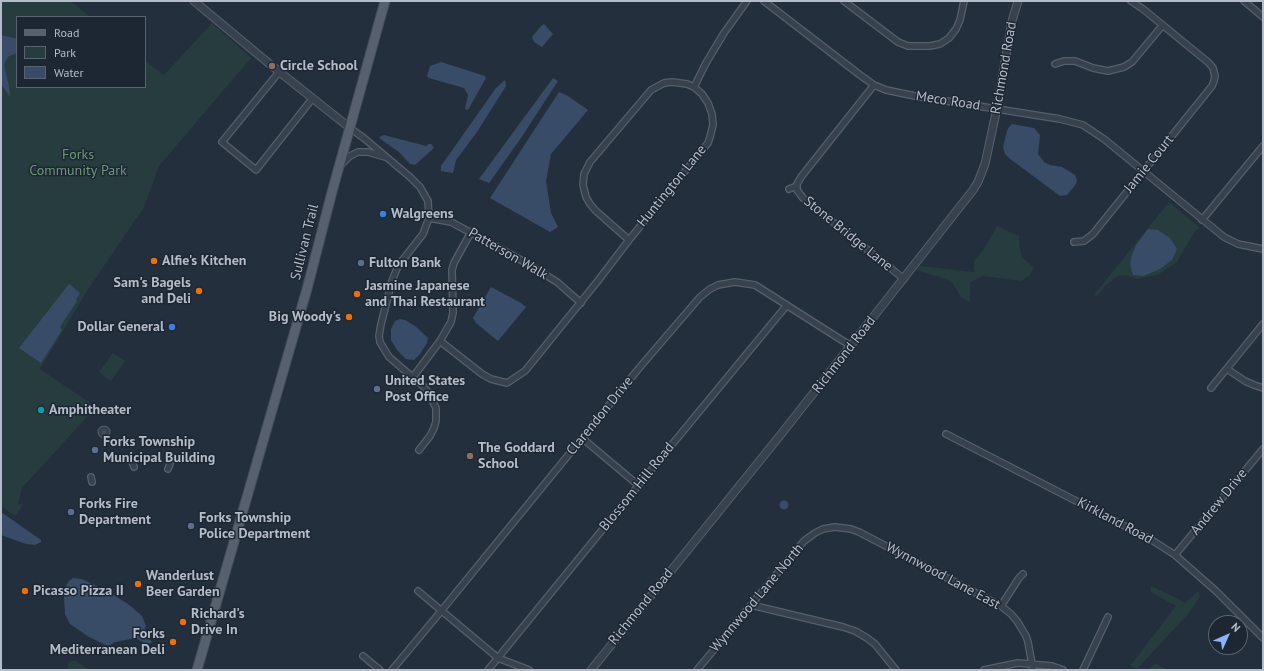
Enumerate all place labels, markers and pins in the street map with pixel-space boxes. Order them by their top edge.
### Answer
place label: Circle School [280,58,358,74]
marker: Circle School [267,61,277,71]
place label: Walgreens [391,206,454,222]
marker: Walgreens [378,209,388,219]
place label: Alfie's Kitchen [162,253,246,269]
place label: Fulton Bank [369,255,441,271]
marker: Alfie's Kitchen [149,256,159,266]
marker: Fulton Bank [356,258,366,268]
place label: Sam's Bagels and Deli [114,275,191,308]
place label: Jasmine Japanese and Thai Restaurant [365,278,485,310]
marker: Sam's Bagels and Deli [194,286,204,296]
marker: Jasmine Japanese and Thai Restaurant [352,289,362,299]
place label: Big Woody's [269,309,341,325]
marker: Big Woody's [344,312,354,322]
place label: Dollar General [77,319,164,335]
marker: Dollar General [167,322,177,332]
place label: United States Post Office [385,373,465,406]
marker: United States Post Office [372,384,382,394]
place label: Amphitheater [49,402,131,418]
marker: Amphitheater [36,405,46,415]
place label: Forks Township Municipal Building [103,434,215,466]
place label: The Goddard School [478,440,555,472]
marker: Forks Township Municipal Building [90,445,100,455]
marker: The Goddard School [465,451,475,461]
place label: Forks Fire Department [79,496,151,528]
marker: Forks Fire Department [66,507,76,517]
place label: Forks Township Police Department [199,510,310,542]
marker: Forks Township Police Department [186,521,196,531]
place label: Wanderlust Beer Garden [146,568,220,600]
marker: Wanderlust Beer Garden [133,579,143,589]
place label: Picasso Pizza II [33,583,124,599]
marker: Picasso Pizza II [20,586,30,596]
place label: Richard's Drive In [191,606,245,638]
marker: Richard's Drive In [178,617,188,627]
place label: Forks Mediterranean Deli [50,626,165,658]
marker: Forks Mediterranean Deli [168,637,178,647]

